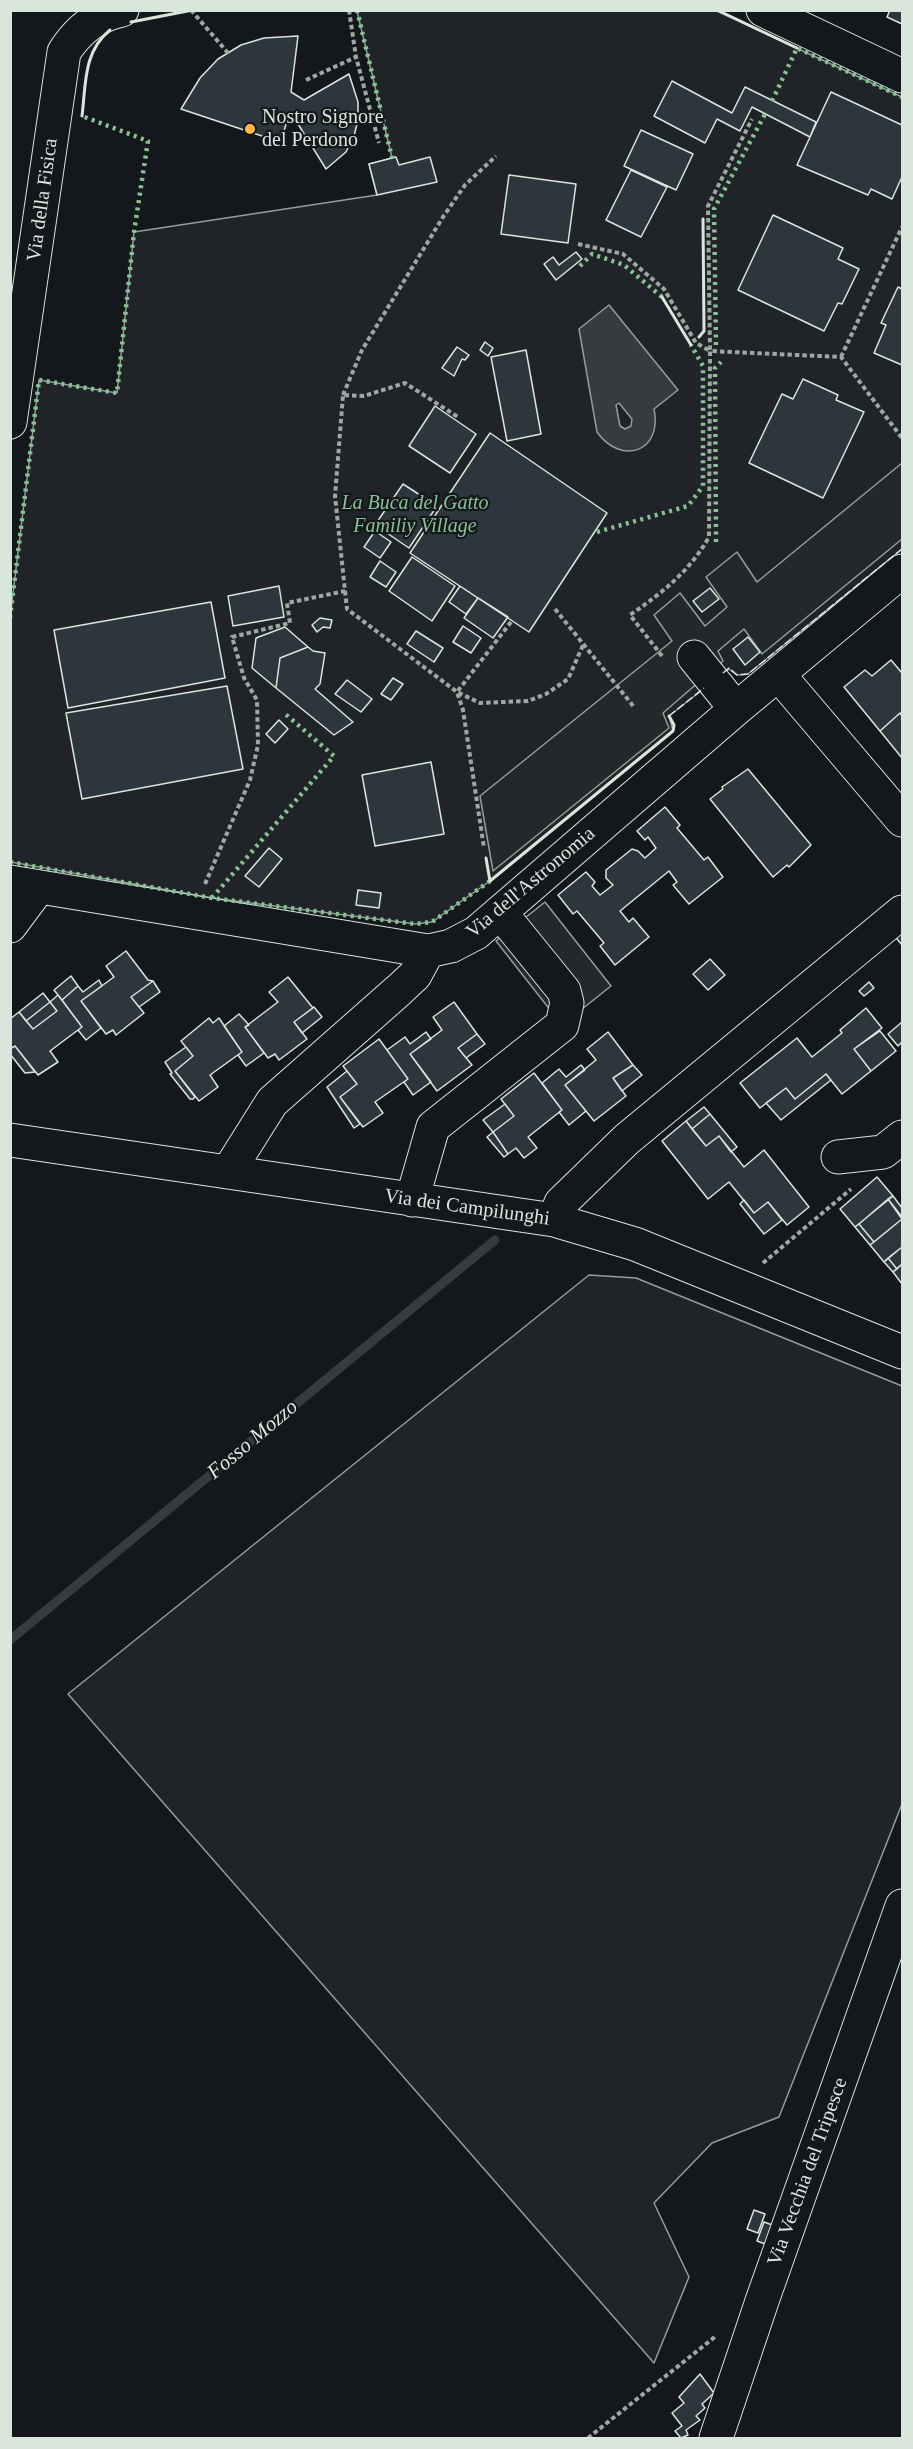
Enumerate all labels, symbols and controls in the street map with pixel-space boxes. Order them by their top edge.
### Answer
place label: Nostro Signore del Perdono [262,106,384,153]
marker: Nostro Signore del Perdono [243,122,257,136]
street label: Via della Fisica [22,137,64,263]
park label: La Buca del Gatto Familiy Village [341,492,489,539]
street label: Via dell'Astronomia [462,822,600,944]
street label: Via dei Campilunghi [383,1185,551,1231]
water label: Fosso Mozzo [203,1395,303,1485]
street label: Via Vecchia del Tripesce [763,2075,853,2269]

